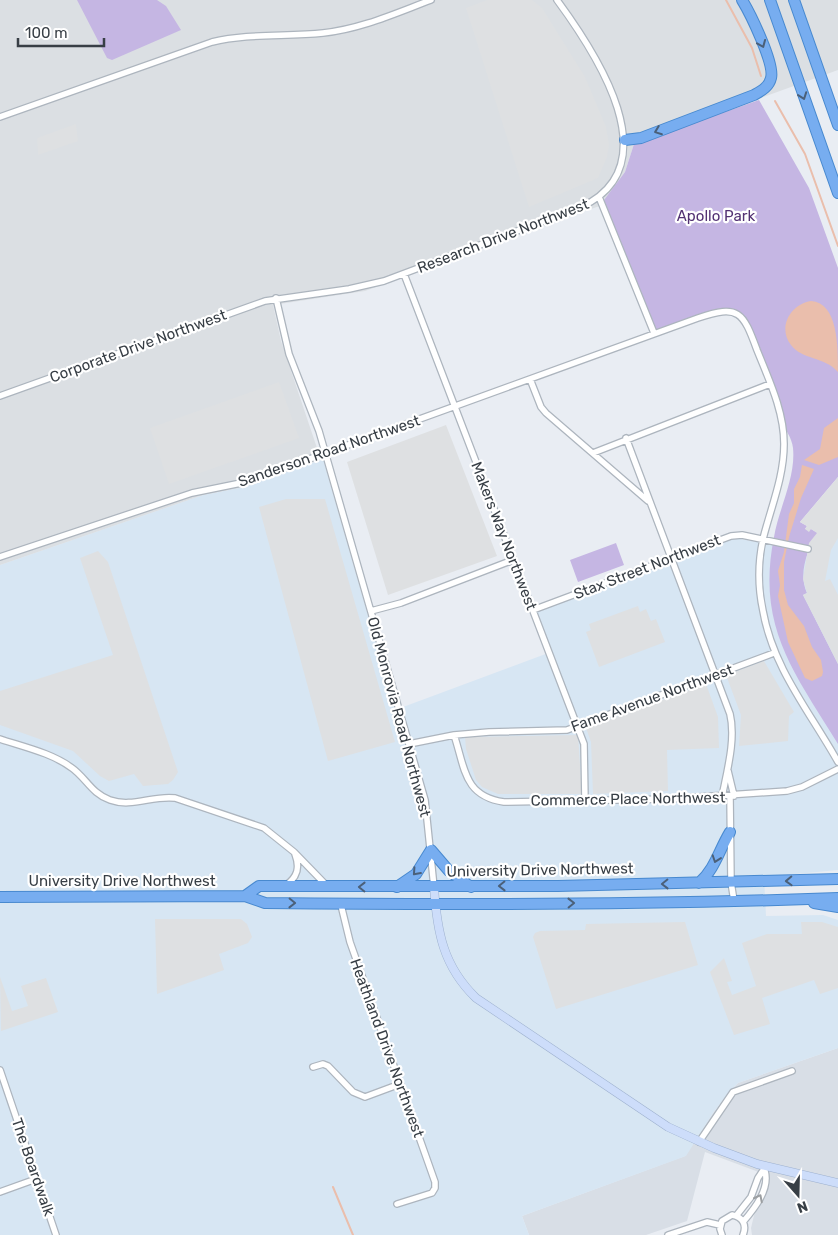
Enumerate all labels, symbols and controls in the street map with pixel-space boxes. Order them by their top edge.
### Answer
scale bar [18,15,104,47]
text: 100 m [25,24,67,42]
one-way arrow [755,39,766,48]
one-way arrow [797,91,807,99]
one-way arrow [654,125,663,135]
street label: Research Drive Northwest [415,195,591,277]
park label: Apollo Park [677,207,755,225]
street label: Corporate Drive Northwest [47,306,229,386]
street label: Sanderson Road Northwest [236,411,423,491]
street label: Makers Way Northwest [467,459,541,613]
street label: Stax Street Northwest [571,531,723,603]
street label: Old Monrovia Road Northwest [364,615,434,819]
street label: Fame Avenue Northwest [568,660,736,736]
street label: Commerce Place Northwest [530,788,726,810]
one-way arrow [712,854,722,862]
street label: University Drive Northwest [446,859,634,881]
one-way arrow [413,866,422,875]
street label: University Drive Northwest [28,872,216,890]
one-way arrow [785,875,793,886]
one-way arrow [660,878,668,889]
one-way arrow [498,881,506,891]
one-way arrow [357,882,365,892]
one-way arrow [288,898,296,908]
one-way arrow [568,898,575,908]
street label: Heathland Drive Northwest [346,956,428,1140]
street label: The Boardwalk [8,1116,58,1219]
north arrow [773,1170,823,1220]
one-way arrow [753,1194,763,1203]
text: N [795,1197,810,1216]

